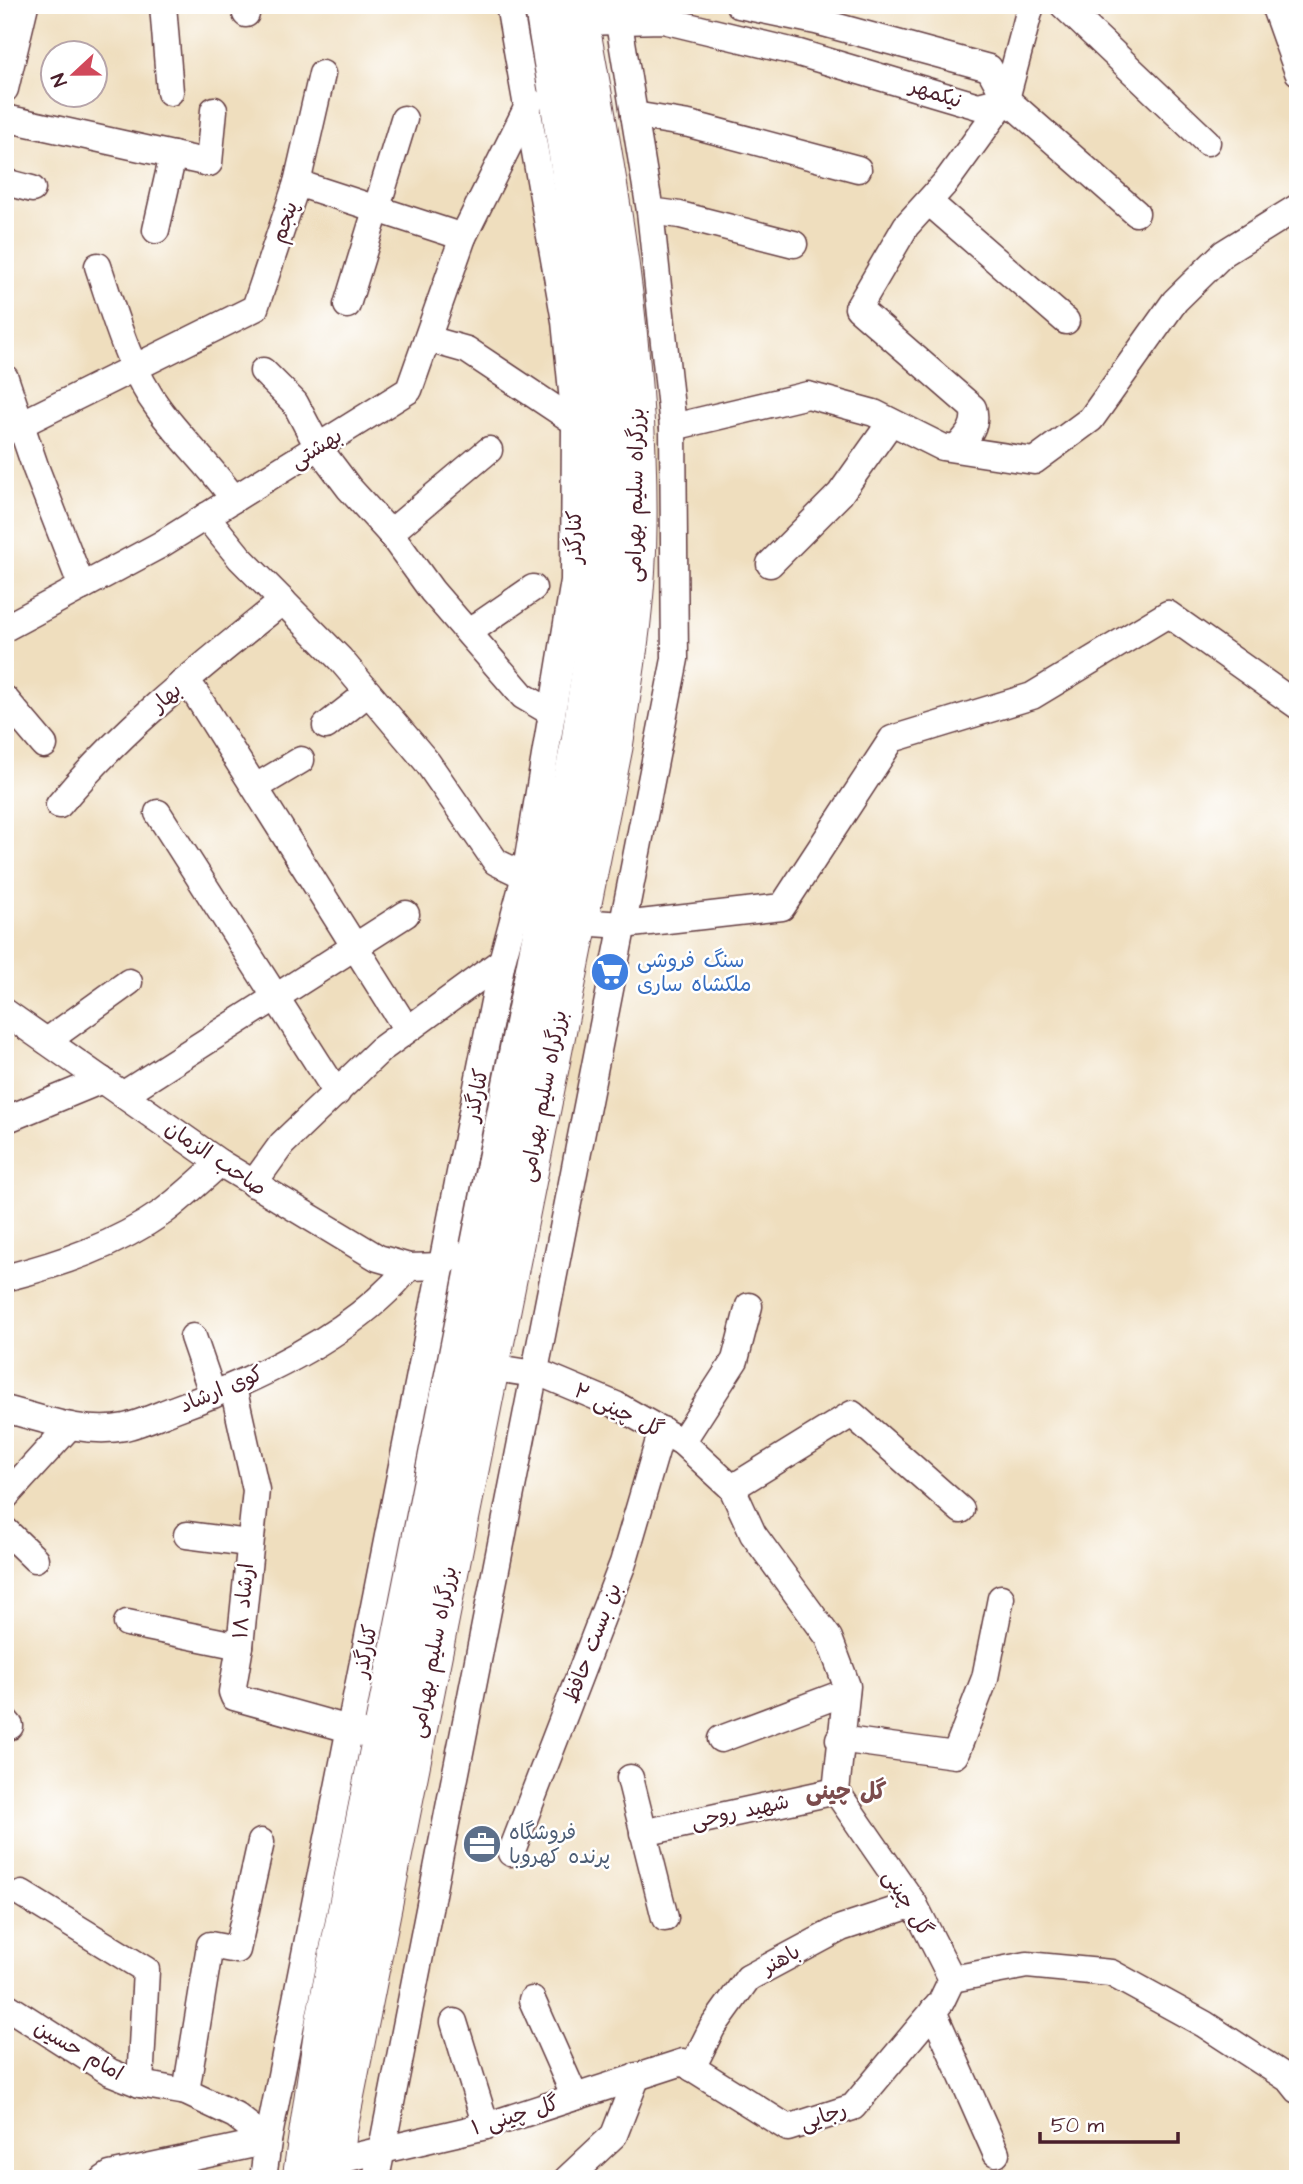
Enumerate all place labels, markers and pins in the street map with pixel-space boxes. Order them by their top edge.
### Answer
place label: سنگ فروشی ملکشاه ساری [637,946,752,999]
supermarket icon: سنگ فروشی ملکشاه ساری [589,951,631,993]
place label: فروشگاه پرنده کهروبا [509,1818,610,1871]
office icon: فروشگاه پرنده کهروبا [461,1823,503,1865]

